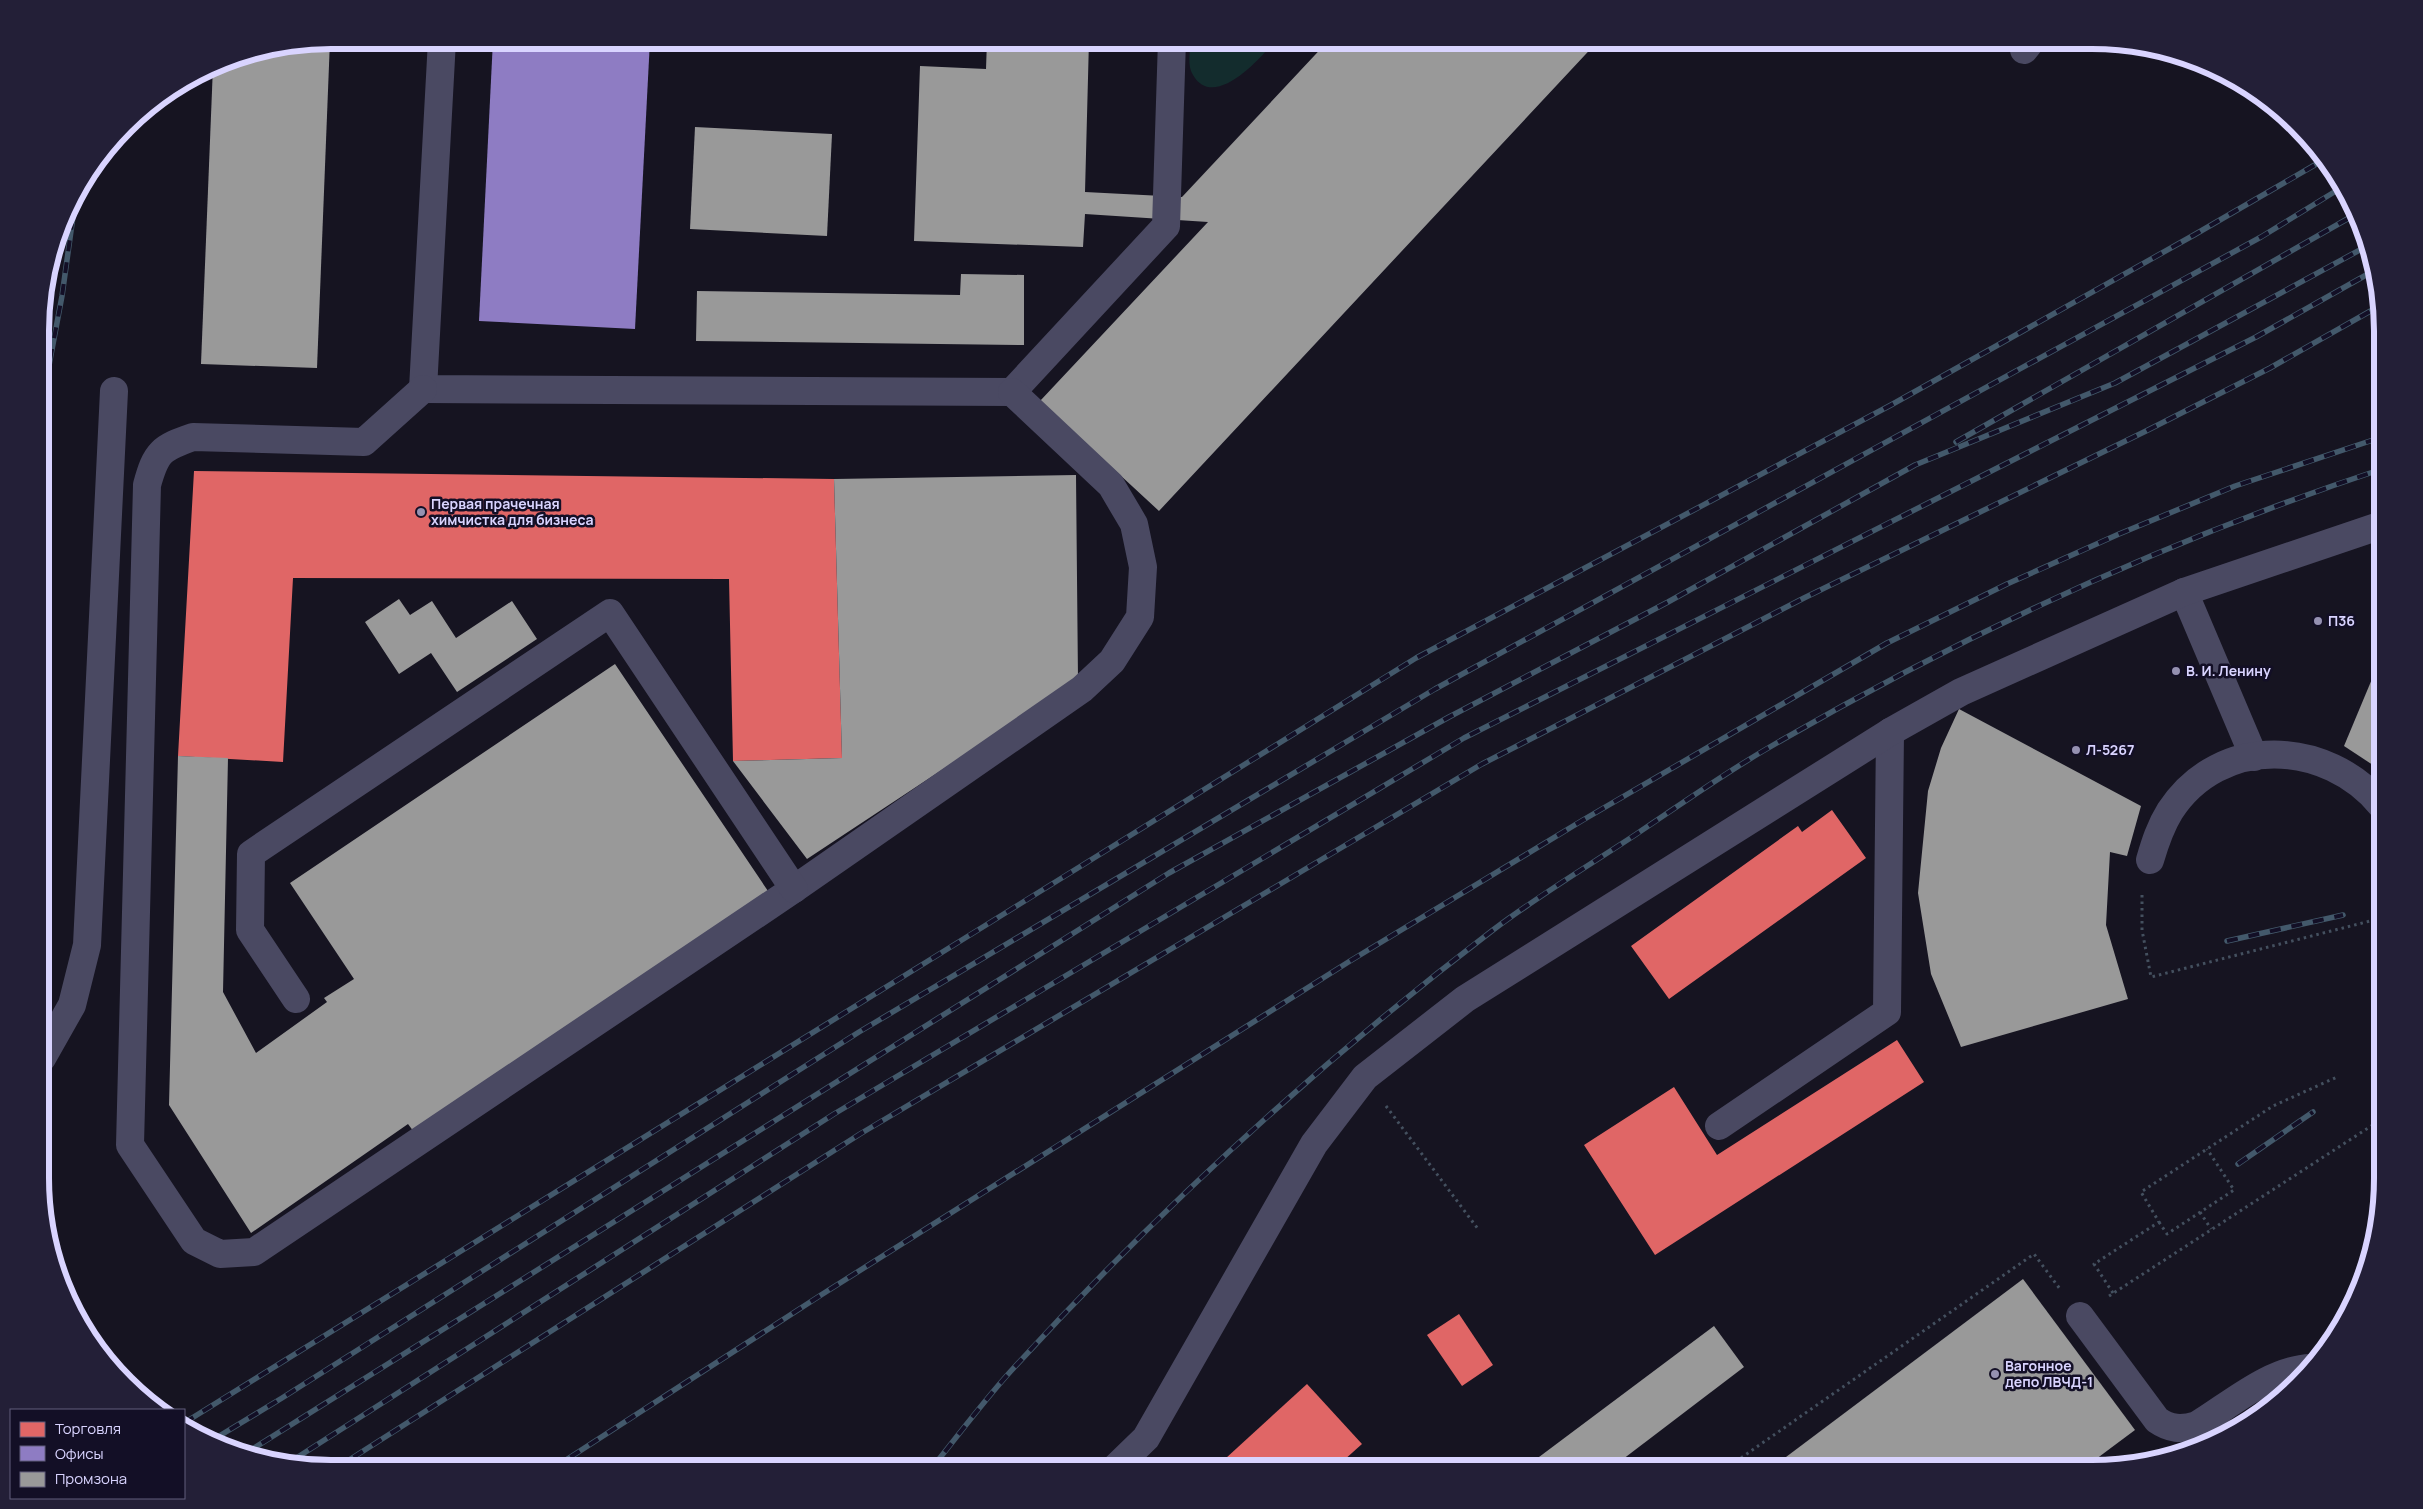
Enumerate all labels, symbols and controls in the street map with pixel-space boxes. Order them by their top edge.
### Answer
place label: Первая прачечная химчистка для бизнеса [431,494,593,529]
marker: Первая прачечная химчистка для бизнеса [415,506,427,518]
place label: П36 [2328,611,2355,630]
marker: П36 [2312,615,2324,627]
place label: В. И. Ленину [2186,661,2271,680]
marker: В. И. Ленину [2170,665,2182,677]
place label: Л-5267 [2086,740,2134,759]
marker: Л-5267 [2070,744,2082,756]
place label: Вагонное депо ЛВЧД-1 [2005,1356,2093,1391]
marker: Вагонное депо ЛВЧД-1 [1989,1368,2001,1380]
legend [10,1409,185,1499]
text: Торговля [55,1418,121,1439]
text: Офисы [55,1443,104,1464]
text: Промзона [55,1468,127,1489]

